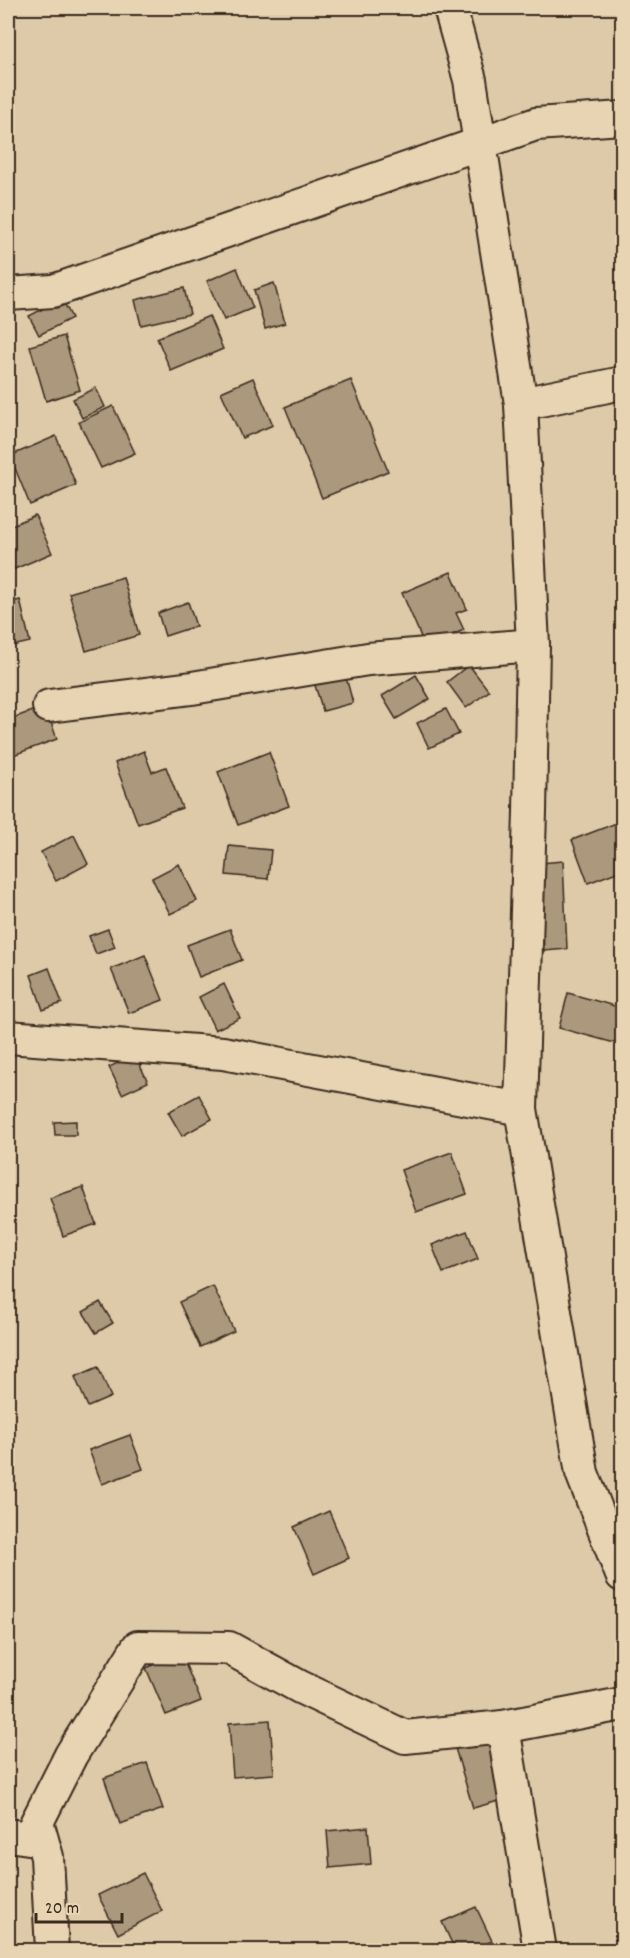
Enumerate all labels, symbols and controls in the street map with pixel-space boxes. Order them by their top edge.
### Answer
scale bar [36,1886,122,1924]
text: 20 m [45,1897,79,1922]

